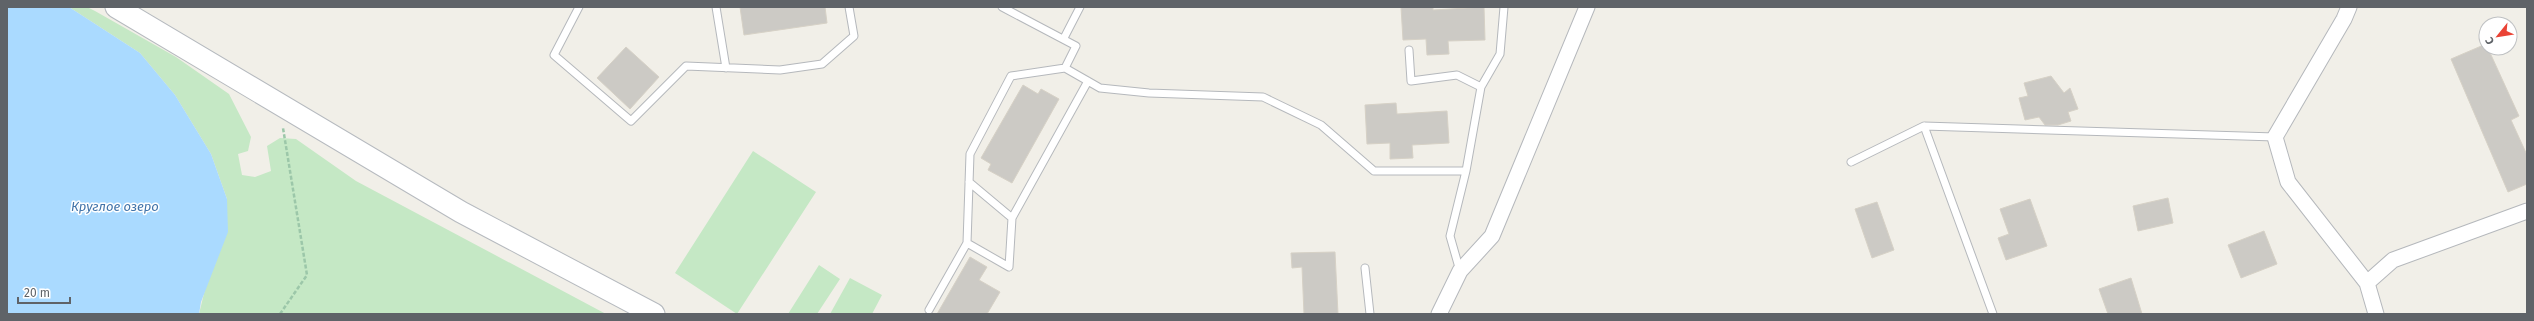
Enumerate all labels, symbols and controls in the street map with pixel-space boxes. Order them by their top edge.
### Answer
north arrow [2478,16,2518,56]
text: С [2482,34,2497,47]
water label: Круглое озеро [71,199,159,214]
scale bar [18,279,70,305]
text: 20 m [24,286,50,300]

